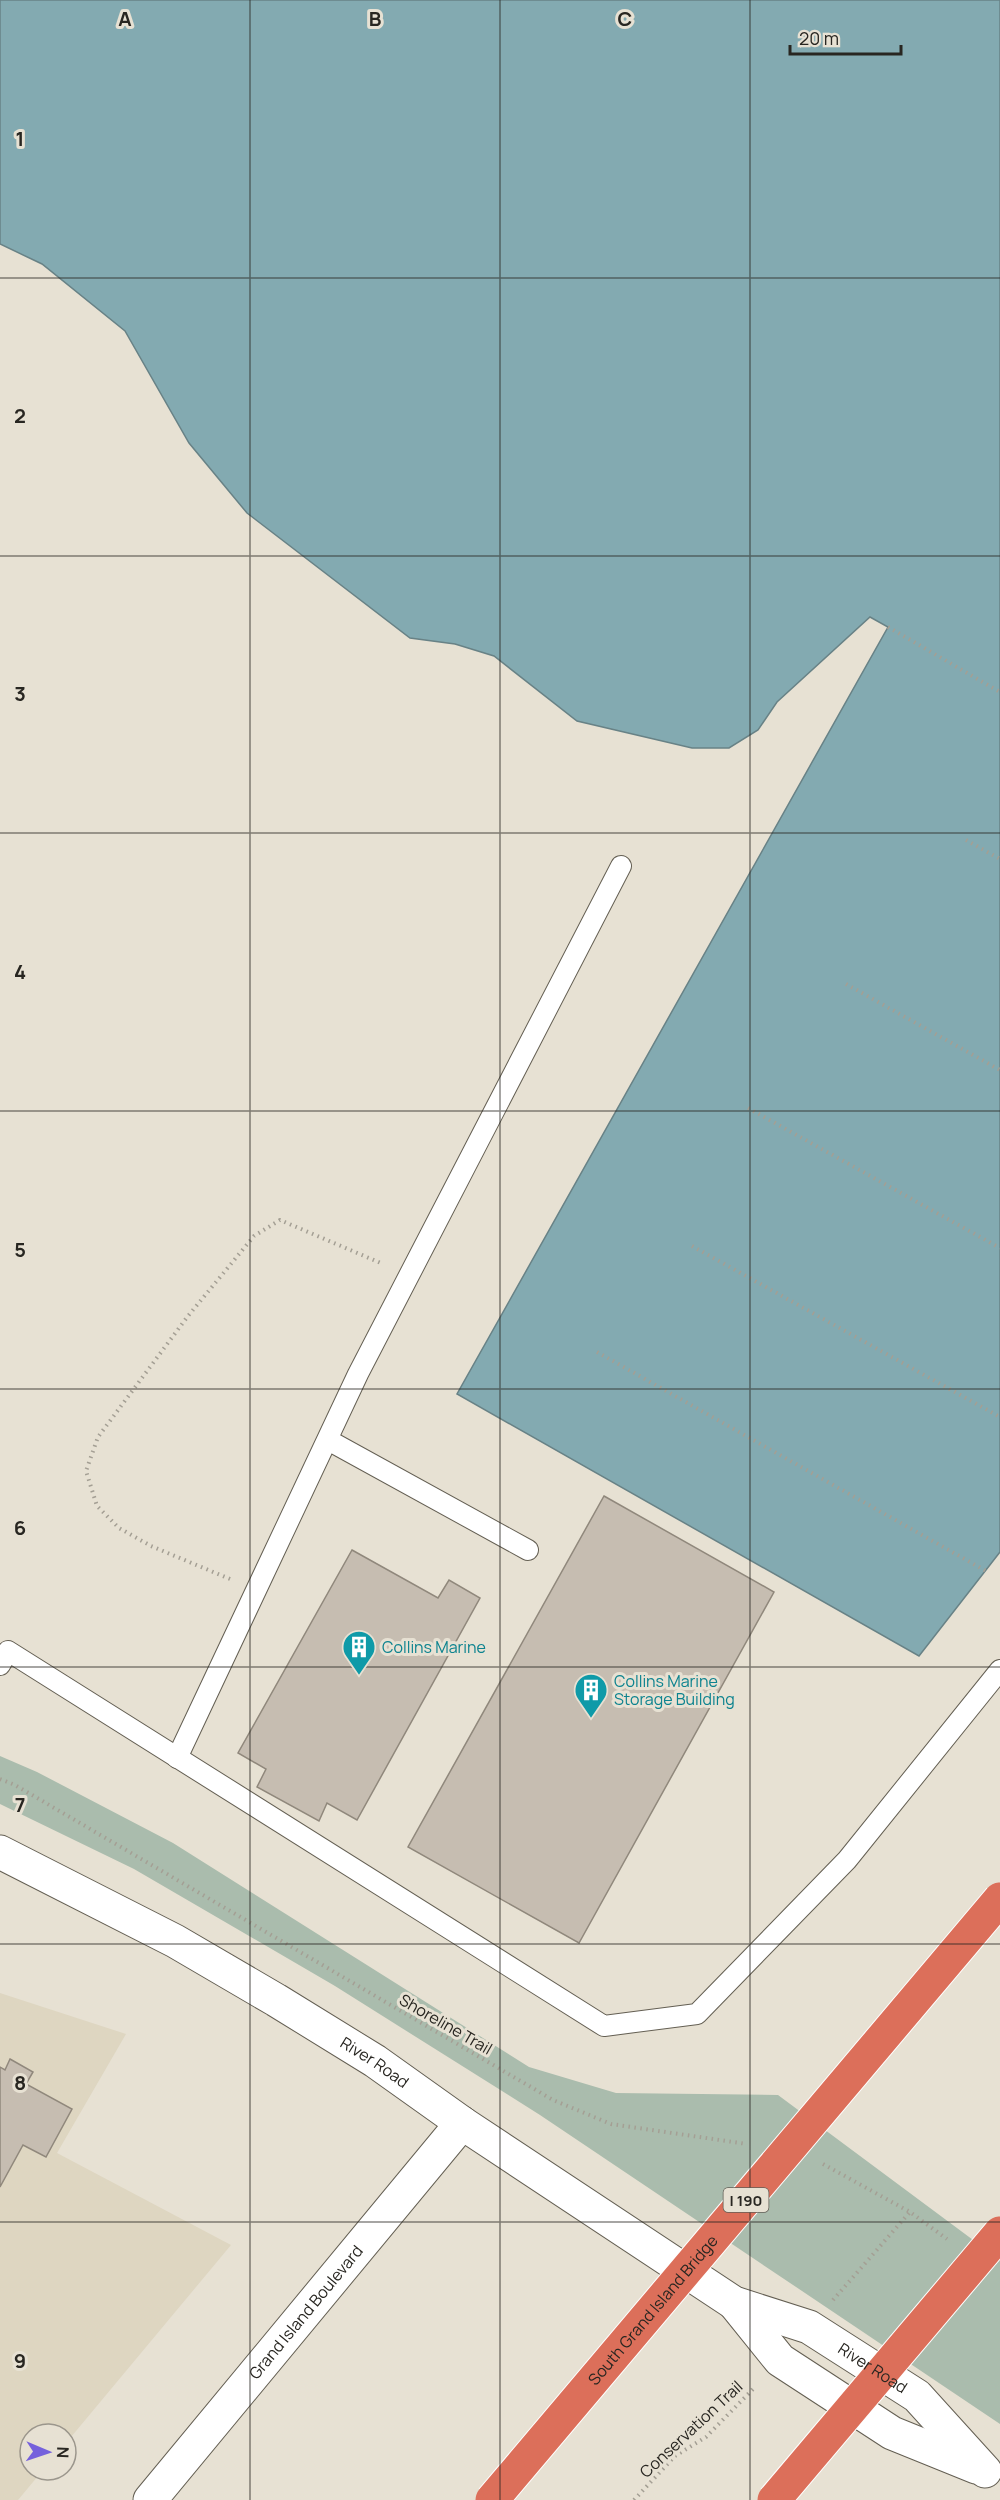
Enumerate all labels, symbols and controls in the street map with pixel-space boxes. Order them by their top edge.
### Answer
text: A [118,5,132,32]
text: B [369,5,382,32]
text: C [618,5,632,32]
scale bar [790,18,901,56]
text: 20 m [799,26,839,50]
text: 1 [16,125,24,152]
text: 2 [14,402,26,429]
text: 3 [14,680,26,707]
text: 4 [14,958,26,985]
text: 5 [14,1236,26,1263]
text: 6 [14,1514,26,1541]
building icon: Collins Marine [341,1629,377,1676]
place label: Collins Marine [382,1636,486,1658]
place label: Collins Marine Storage Building [614,1670,735,1710]
building icon: Collins Marine Storage Building [573,1672,609,1719]
text: 7 [15,1791,25,1818]
street label: Shoreline Trail [396,1989,496,2059]
street label: River Road [336,2031,413,2093]
text: 8 [14,2069,26,2096]
road number: I 190 [724,2188,768,2212]
street label: South Grand Island Bridge [583,2230,723,2390]
street label: Grand Island Boulevard [244,2240,368,2384]
street label: River Road [834,2337,912,2398]
text: 9 [14,2347,26,2374]
street label: Conservation Trail [635,2375,747,2483]
north arrow [18,2422,78,2482]
text: N [52,2446,74,2459]

